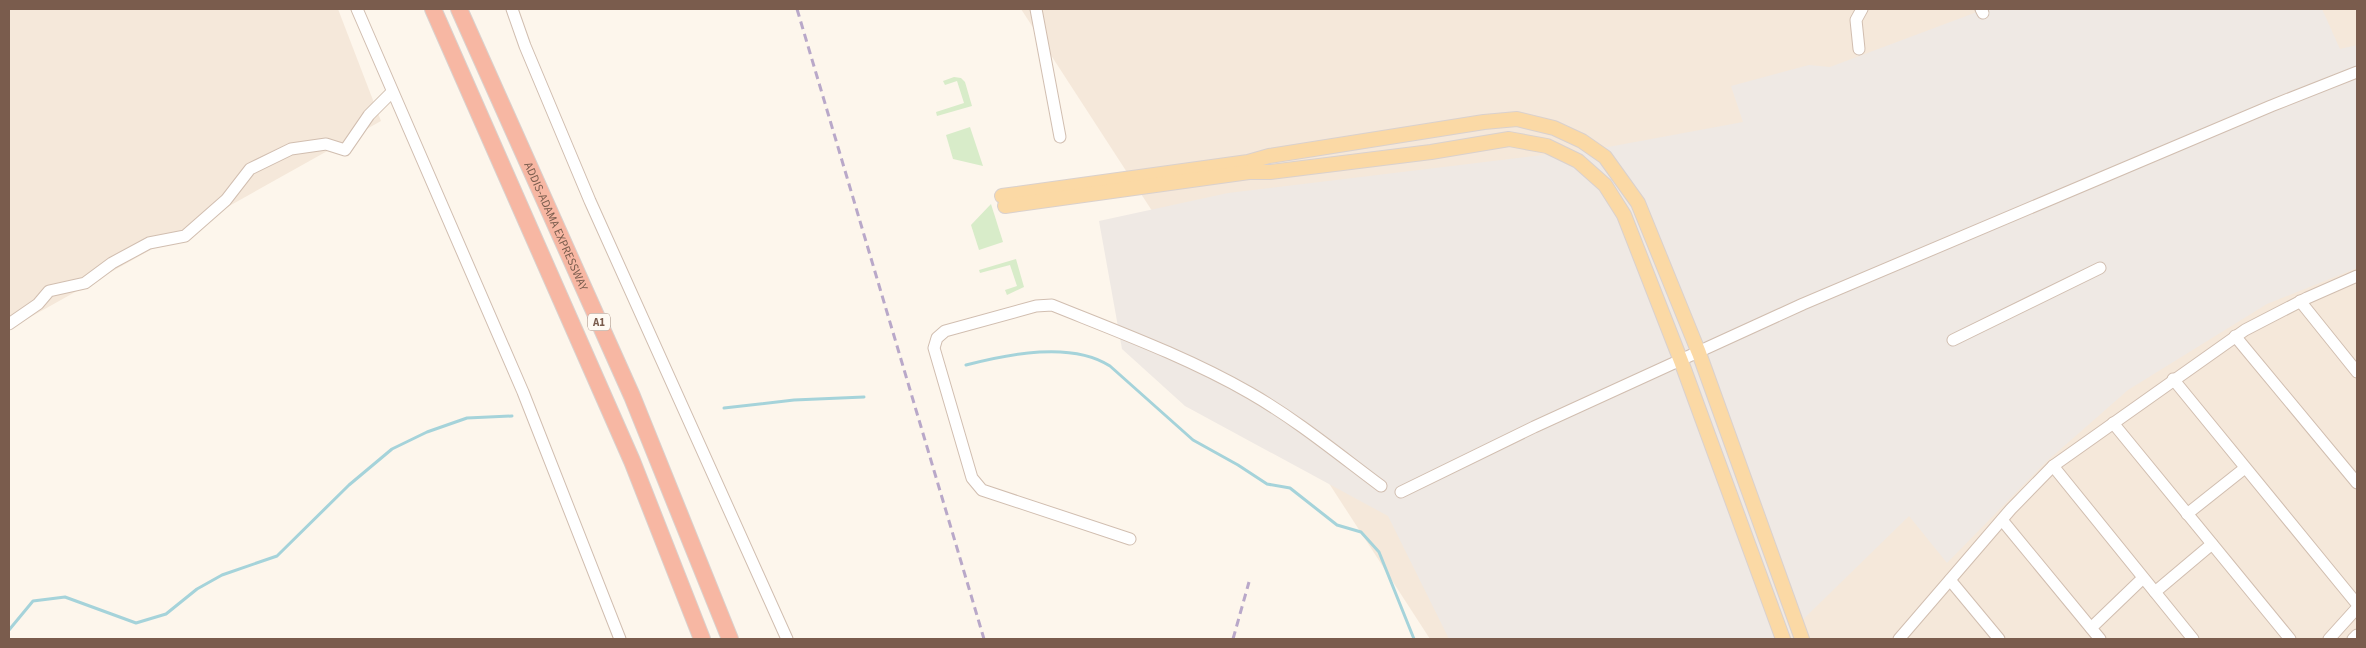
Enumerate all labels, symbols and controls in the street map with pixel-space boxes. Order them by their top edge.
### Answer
street label: ADDIS-ADAMA EXPRESSWAY [520,159,592,294]
road number: A1 [588,314,610,331]

